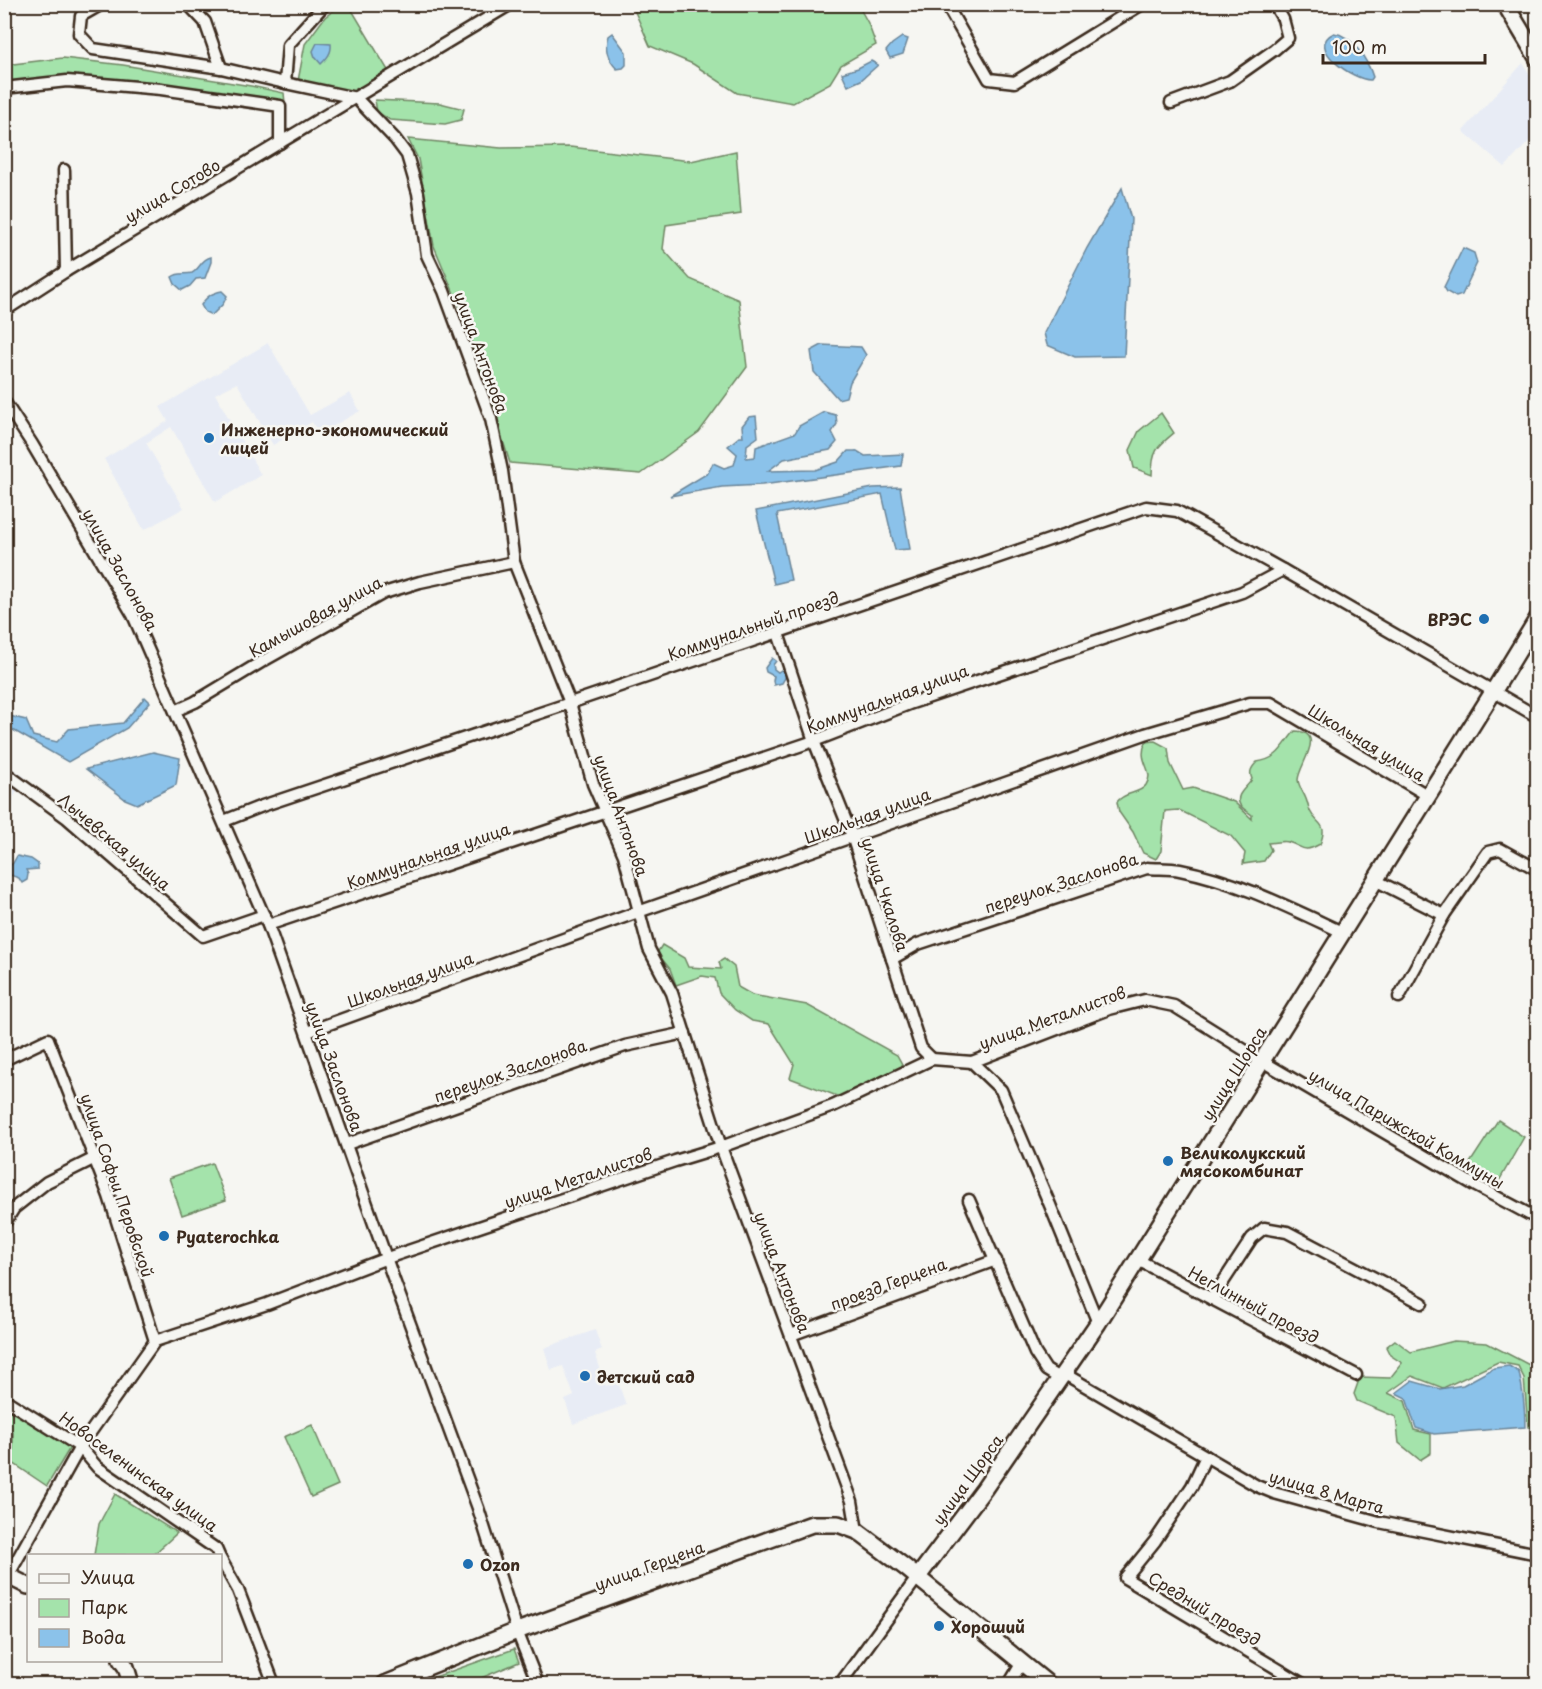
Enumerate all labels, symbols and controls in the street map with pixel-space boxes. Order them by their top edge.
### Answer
scale bar [1323,27,1485,65]
text: 100 m [1332,33,1387,60]
street label: улица Сотово [120,152,224,228]
street label: улица Антонова [449,288,515,416]
place label: Инженерно-экономический лицей [220,417,449,459]
marker: Инженерно-экономический лицей [202,431,216,445]
street label: улица Заслонова [77,503,165,635]
street label: Камышовая улица [244,569,386,663]
street label: Коммунальный проезд [664,584,842,666]
place label: ВРЭС [1428,607,1472,631]
marker: ВРЭС [1477,612,1491,626]
street label: Коммунальная улица [802,657,972,739]
street label: Школьная улица [1304,697,1430,787]
street label: улица Антонова [589,751,655,879]
street label: Школьная улица [800,781,934,849]
street label: Лычевская улица [54,787,176,895]
street label: Коммунальная улица [343,816,513,894]
street label: улица Чкалова [856,834,916,954]
street label: переулок Заслонова [981,846,1141,918]
street label: Школьная улица [343,945,477,1013]
street label: улица Металлистов [975,979,1129,1055]
street label: улица Заслонова [300,998,370,1134]
street label: улица Щорса [1194,1021,1272,1125]
street label: переулок Заслонова [430,1033,590,1107]
street label: улица Парижской Коммуны [1305,1062,1509,1194]
street label: улица Софьи Перовской [75,1090,161,1280]
street label: улица Металлистов [501,1140,655,1214]
place label: Великолукский мясокомбинат [1180,1140,1306,1182]
marker: Великолукский мясокомбинат [1161,1154,1175,1168]
street label: улица Антонова [749,1208,817,1336]
place label: Pyaterochka [176,1224,279,1248]
marker: Pyaterochka [157,1229,171,1243]
street label: проезд Герцена [827,1251,950,1315]
street label: Неглинный проезд [1184,1259,1324,1349]
place label: детский сад [597,1364,695,1388]
marker: детский сад [578,1369,592,1383]
street label: Новоселенинская улица [55,1405,223,1537]
street label: улица Щорса [926,1429,1008,1529]
street label: улица 8 Марта [1267,1463,1387,1519]
street label: улица Герцена [591,1534,707,1596]
place label: Ozon [480,1552,520,1576]
legend [27,1554,222,1662]
marker: Ozon [461,1557,475,1571]
text: Улица [81,1563,135,1590]
street label: Средний проезд [1144,1565,1266,1651]
text: Парк [81,1593,128,1620]
place label: Хороший [951,1614,1025,1638]
marker: Хороший [932,1619,946,1633]
text: Вода [81,1623,126,1650]

